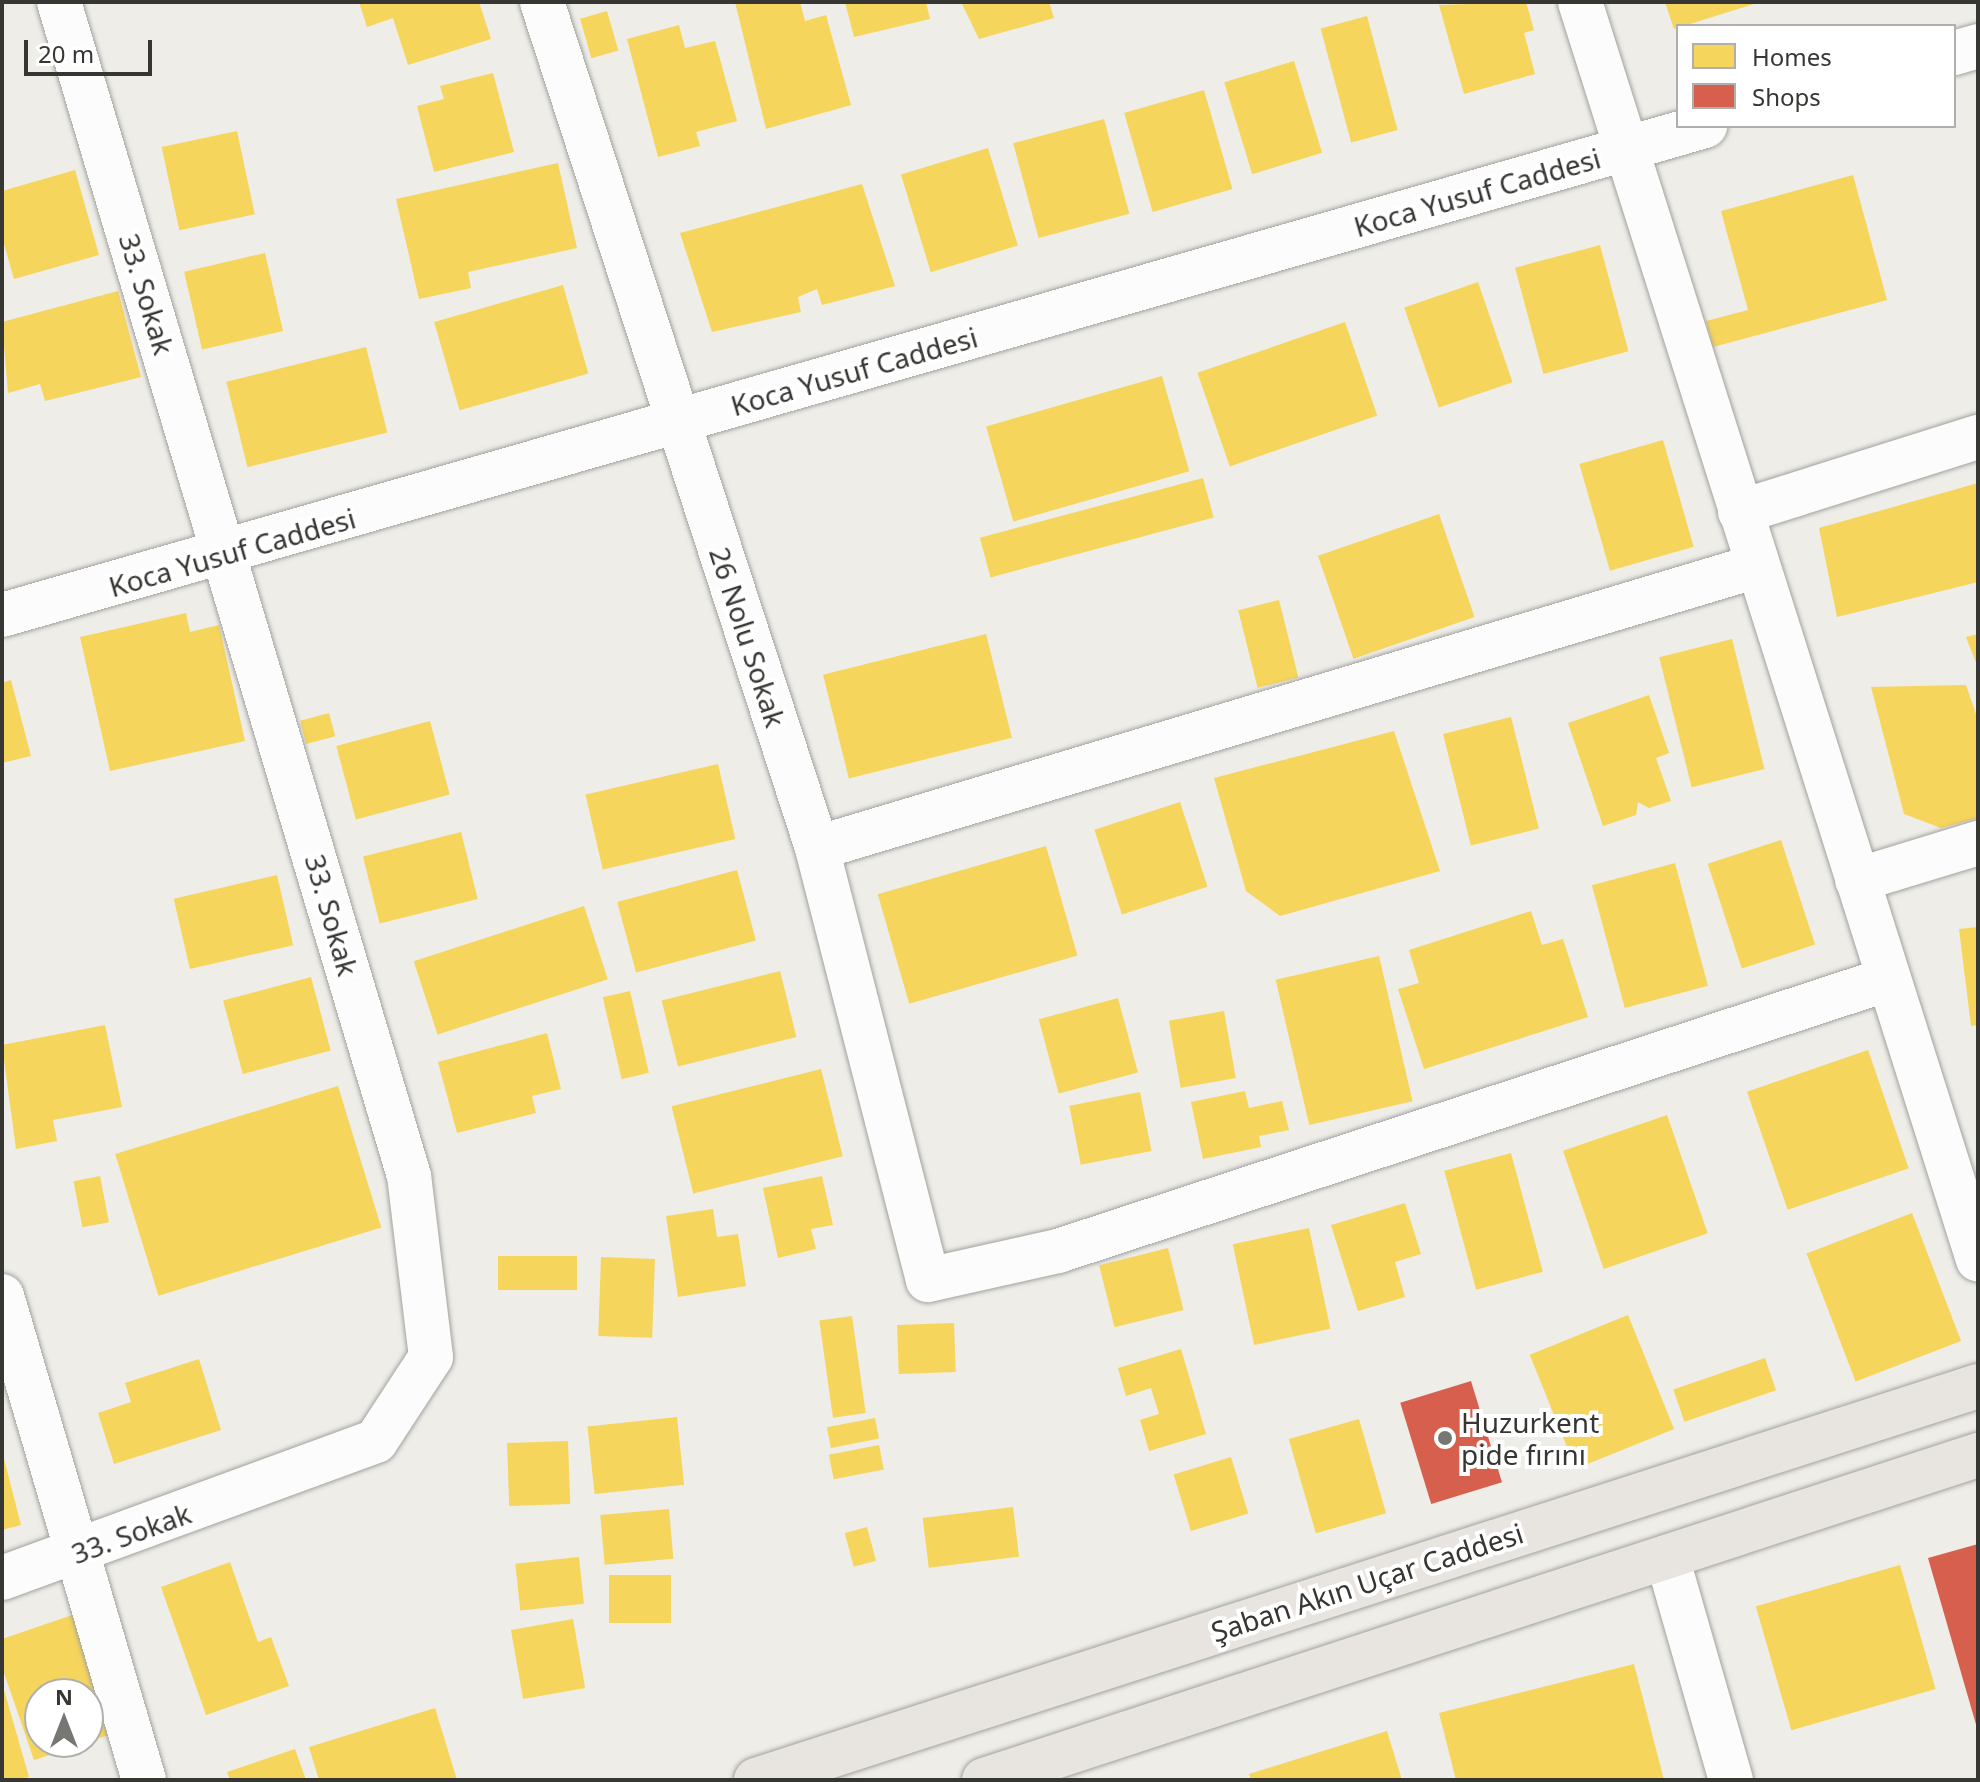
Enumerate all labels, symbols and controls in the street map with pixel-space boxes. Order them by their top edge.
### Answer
scale bar [28,24,156,74]
legend [1676,24,1956,128]
text: 20 m [38,37,94,70]
text: Homes [1752,40,1832,73]
text: Shops [1752,80,1821,113]
street label: Koca Yusuf Caddesi [1350,141,1604,243]
street label: 33. Sokak [113,229,181,359]
street label: Koca Yusuf Caddesi [727,320,981,422]
street label: Koca Yusuf Caddesi [105,501,359,603]
street label: 26 Nolu Sokak [703,543,793,731]
street label: 33. Sokak [299,850,365,980]
place label: Huzurkent pide fırını [1461,1405,1599,1471]
marker: Huzurkent pide fırını [1436,1429,1454,1447]
street label: 33. Sokak [67,1496,195,1570]
street label: Şaban Akın Uçar Caddesi [1207,1516,1527,1648]
north arrow [24,1678,104,1758]
text: N [55,1681,73,1711]

